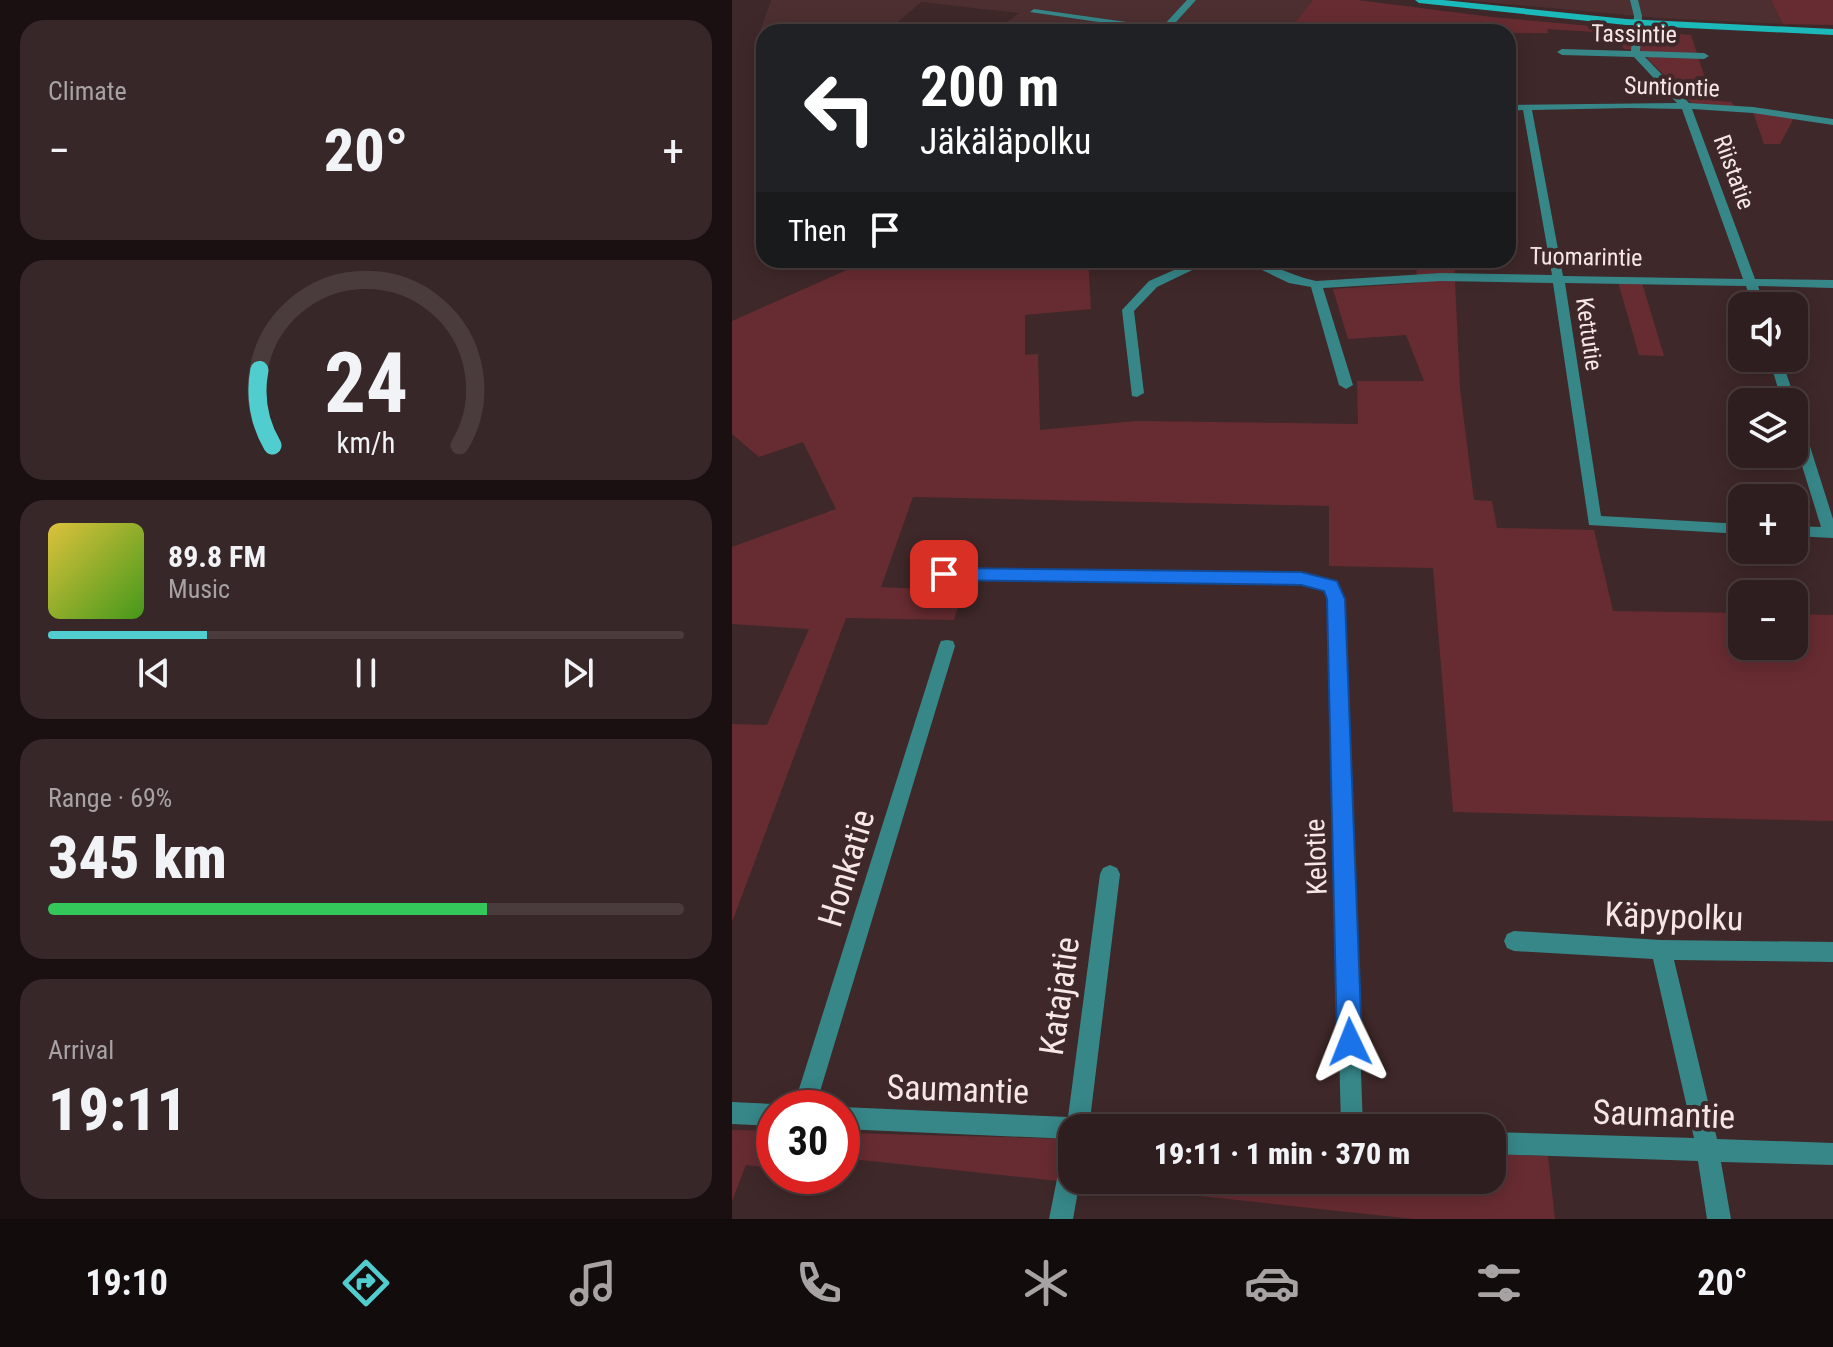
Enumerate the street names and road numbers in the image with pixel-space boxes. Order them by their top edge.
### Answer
street label: Tassintie [1591,19,1677,49]
street label: Suntiontie [1624,71,1720,103]
street label: Riistatie [1708,131,1760,213]
street label: Tuomarintie [1529,242,1643,272]
street label: Kettutie [1570,296,1608,372]
street label: Honkatie [809,805,883,931]
street label: Kelotie [1298,818,1334,896]
street label: Käpypolku [1604,894,1744,938]
street label: Katajatie [1031,934,1087,1058]
street label: Saumantie [886,1067,1030,1111]
street label: Saumantie [1592,1092,1736,1136]

